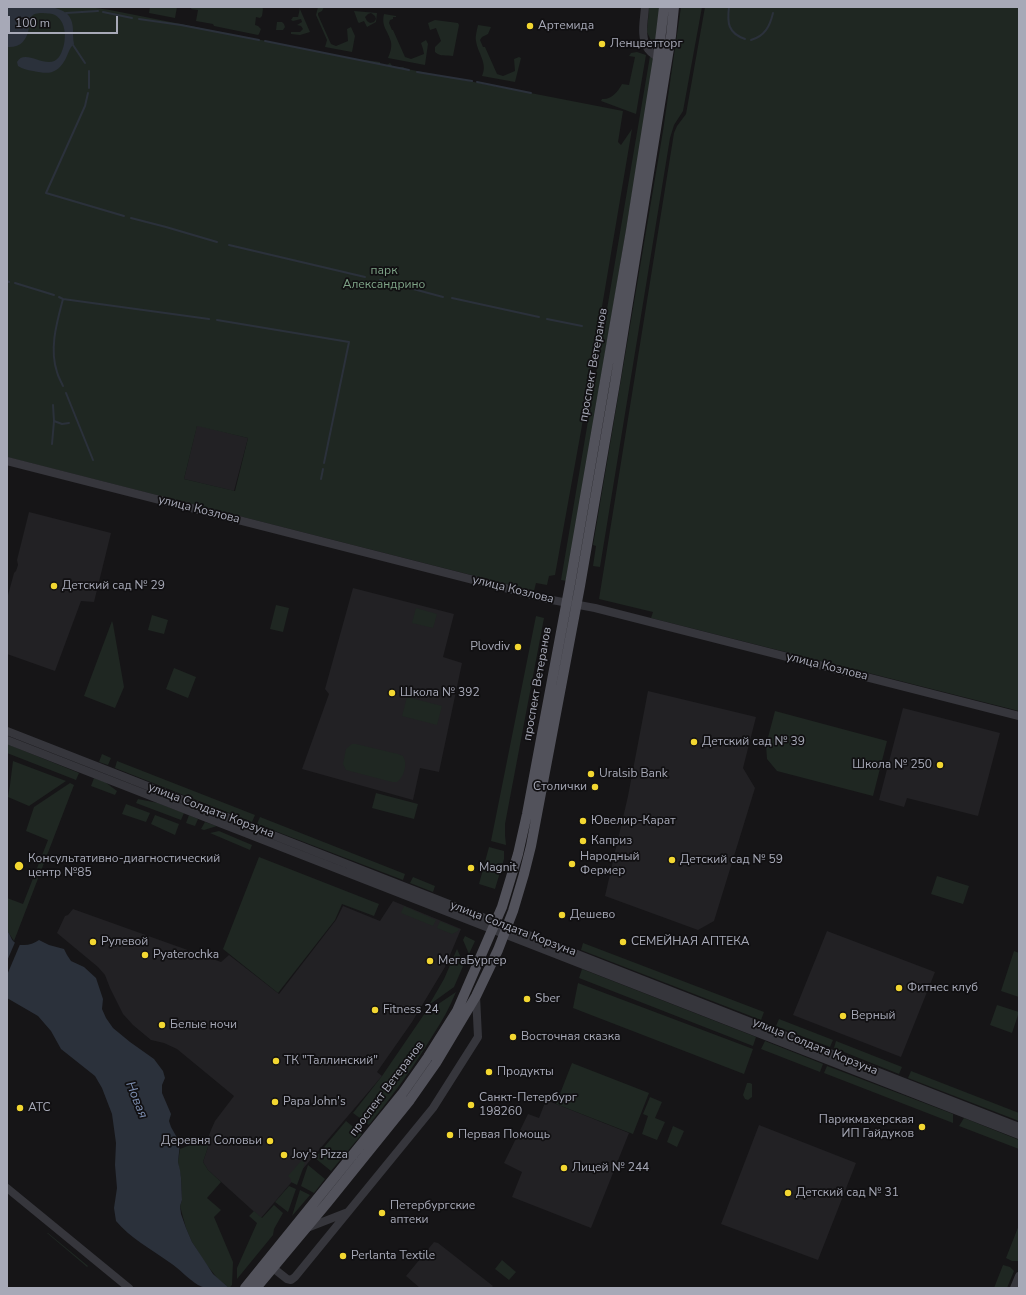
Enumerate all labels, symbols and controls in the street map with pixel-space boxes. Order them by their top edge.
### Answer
scale bar [10,8,120,34]
text: 100 m [15,15,50,31]
place label: Артемида [538,19,594,33]
marker: Артемида [525,21,535,31]
place label: Ленцветторг [610,37,683,51]
marker: Ленцветторг [597,39,607,49]
park label: парк Александрино [343,264,425,292]
street label: проспект Ветеранов [577,307,611,423]
street label: улица Козлова [157,493,241,527]
street label: улица Козлова [471,573,555,607]
place label: Детский сад № 29 [62,579,165,593]
marker: Детский сад № 29 [49,581,59,591]
street label: проспект Ветеранов [521,626,555,742]
place label: Plovdiv [470,640,510,654]
marker: Plovdiv [513,642,523,652]
street label: улица Козлова [785,650,869,684]
place label: Школа № 392 [400,686,480,700]
marker: Школа № 392 [387,688,397,698]
place label: Детский сад № 39 [702,735,805,749]
marker: Детский сад № 39 [689,737,699,747]
place label: Школа № 250 [852,758,932,772]
marker: Школа № 250 [935,760,945,770]
place label: Uralsib Bank [599,767,668,781]
marker: Uralsib Bank [586,769,596,779]
street label: улица Солдата Корзуна [146,780,276,842]
place label: Столички [533,780,587,794]
marker: Столички [590,782,600,792]
place label: Ювелир-Карат [591,814,676,828]
marker: Ювелир-Карат [578,816,588,826]
place label: Каприз [591,834,632,848]
marker: Каприз [578,836,588,846]
place label: Народный Фермер [580,850,639,878]
place label: Консультативно-диагностический центр №85 [28,852,220,880]
place label: Детский сад № 59 [680,853,783,867]
marker: Детский сад № 59 [667,855,677,865]
marker: Народный Фермер [567,859,577,869]
marker: Консультативно-диагностический центр №85 [13,860,25,872]
place label: Magnit [479,861,516,875]
marker: Magnit [466,863,476,873]
street label: улица Солдата Корзуна [448,898,578,960]
place label: Дешево [570,908,615,922]
marker: Дешево [557,910,567,920]
place label: Рулевой [101,935,148,949]
place label: СЕМЕЙНАЯ АПТЕКА [631,935,749,949]
marker: Рулевой [88,937,98,947]
marker: СЕМЕЙНАЯ АПТЕКА [618,937,628,947]
place label: Pyaterochka [153,948,219,962]
marker: Pyaterochka [140,950,150,960]
place label: МегаБургер [438,954,507,968]
marker: МегаБургер [425,956,435,966]
place label: Фитнес клуб [907,981,978,995]
marker: Фитнес клуб [894,983,904,993]
place label: Sber [535,992,560,1006]
marker: Sber [522,994,532,1004]
place label: Fitness 24 [383,1003,439,1017]
marker: Fitness 24 [370,1005,380,1015]
place label: Верный [851,1009,896,1023]
marker: Верный [838,1011,848,1021]
street label: улица Солдата Корзуна [750,1015,880,1079]
place label: Белые ночи [170,1018,237,1032]
marker: Белые ночи [157,1020,167,1030]
place label: Восточная сказка [521,1030,621,1044]
marker: Восточная сказка [508,1032,518,1042]
street label: проспект Ветеранов [347,1039,427,1139]
place label: ТК "Таллинский" [284,1054,378,1068]
marker: ТК "Таллинский" [271,1056,281,1066]
place label: Продукты [497,1065,554,1079]
marker: Продукты [484,1067,494,1077]
water label: Новая [122,1079,150,1121]
place label: Санкт-Петербург 198260 [479,1091,577,1119]
place label: Papa John's [283,1095,346,1109]
marker: Papa John's [270,1097,280,1107]
marker: Санкт-Петербург 198260 [466,1100,476,1110]
place label: АТС [28,1101,51,1115]
marker: АТС [15,1103,25,1113]
place label: Парикмахерская ИП Гайдуков [819,1113,914,1141]
marker: Парикмахерская ИП Гайдуков [917,1122,927,1132]
place label: Первая Помощь [458,1128,550,1142]
marker: Первая Помощь [445,1130,455,1140]
place label: Деревня Соловьи [161,1134,262,1148]
marker: Деревня Соловьи [265,1136,275,1146]
place label: Joy's Pizza [292,1148,348,1162]
marker: Joy's Pizza [279,1150,289,1160]
place label: Лицей № 244 [572,1161,649,1175]
marker: Лицей № 244 [559,1163,569,1173]
place label: Детский сад № 31 [796,1186,899,1200]
marker: Детский сад № 31 [783,1188,793,1198]
place label: Петербургские аптеки [390,1199,475,1227]
marker: Петербургские аптеки [377,1208,387,1218]
place label: Perlanta Textile [351,1249,435,1263]
marker: Perlanta Textile [338,1251,348,1261]

